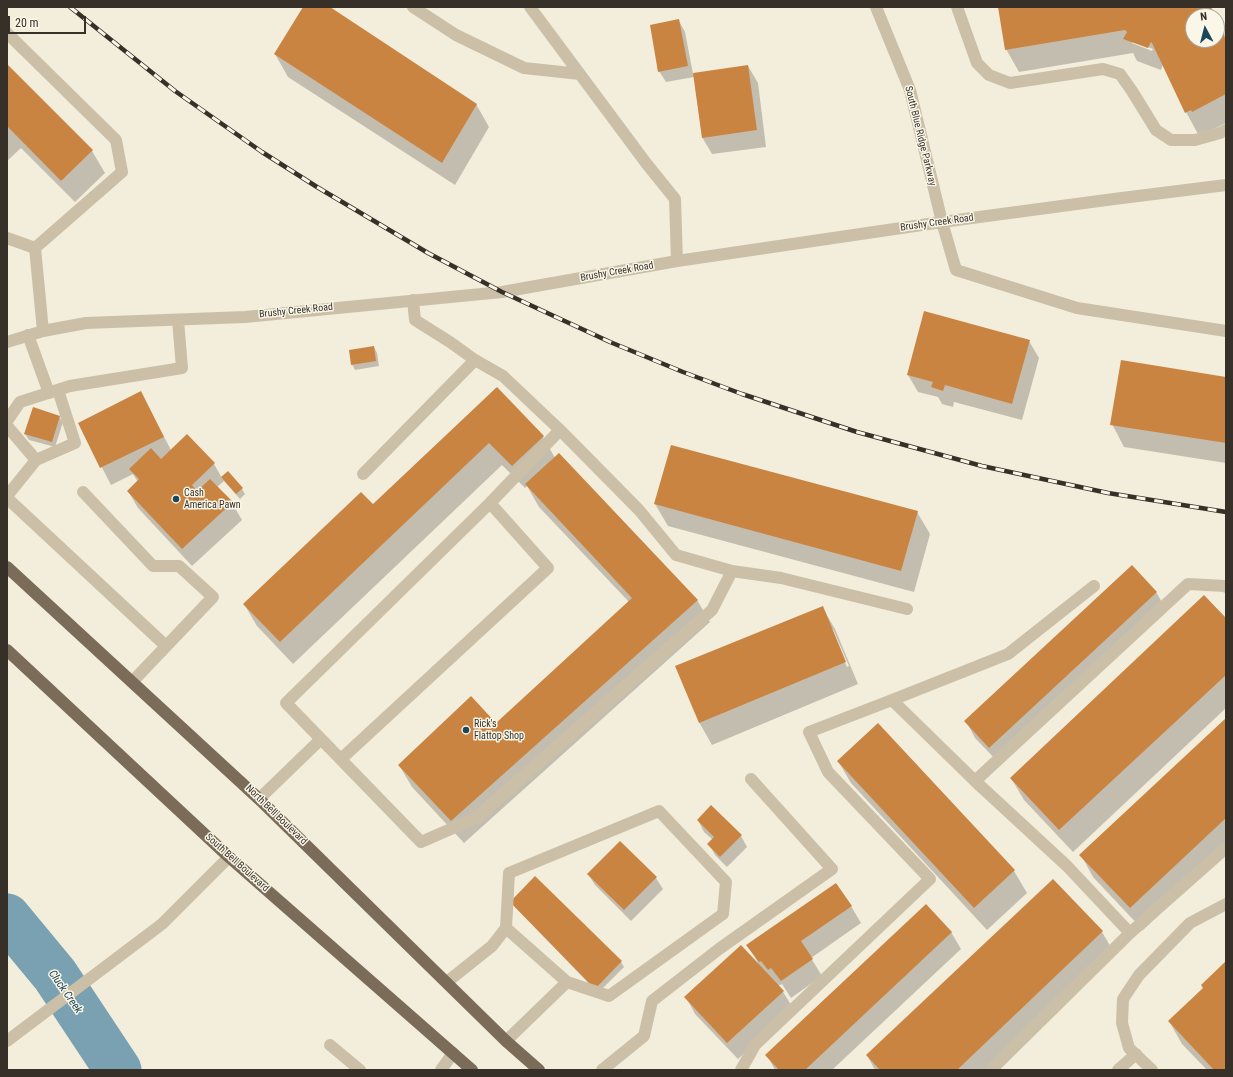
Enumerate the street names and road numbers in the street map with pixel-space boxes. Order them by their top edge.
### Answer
street label: South Blue Ridge Parkway [902,85,938,187]
street label: Brushy Creek Road [899,212,975,234]
street label: Brushy Creek Road [579,260,655,284]
street label: Brushy Creek Road [259,301,333,321]
street label: North Bell Boulevard [243,783,309,847]
street label: South Bell Boulevard [203,831,271,895]

